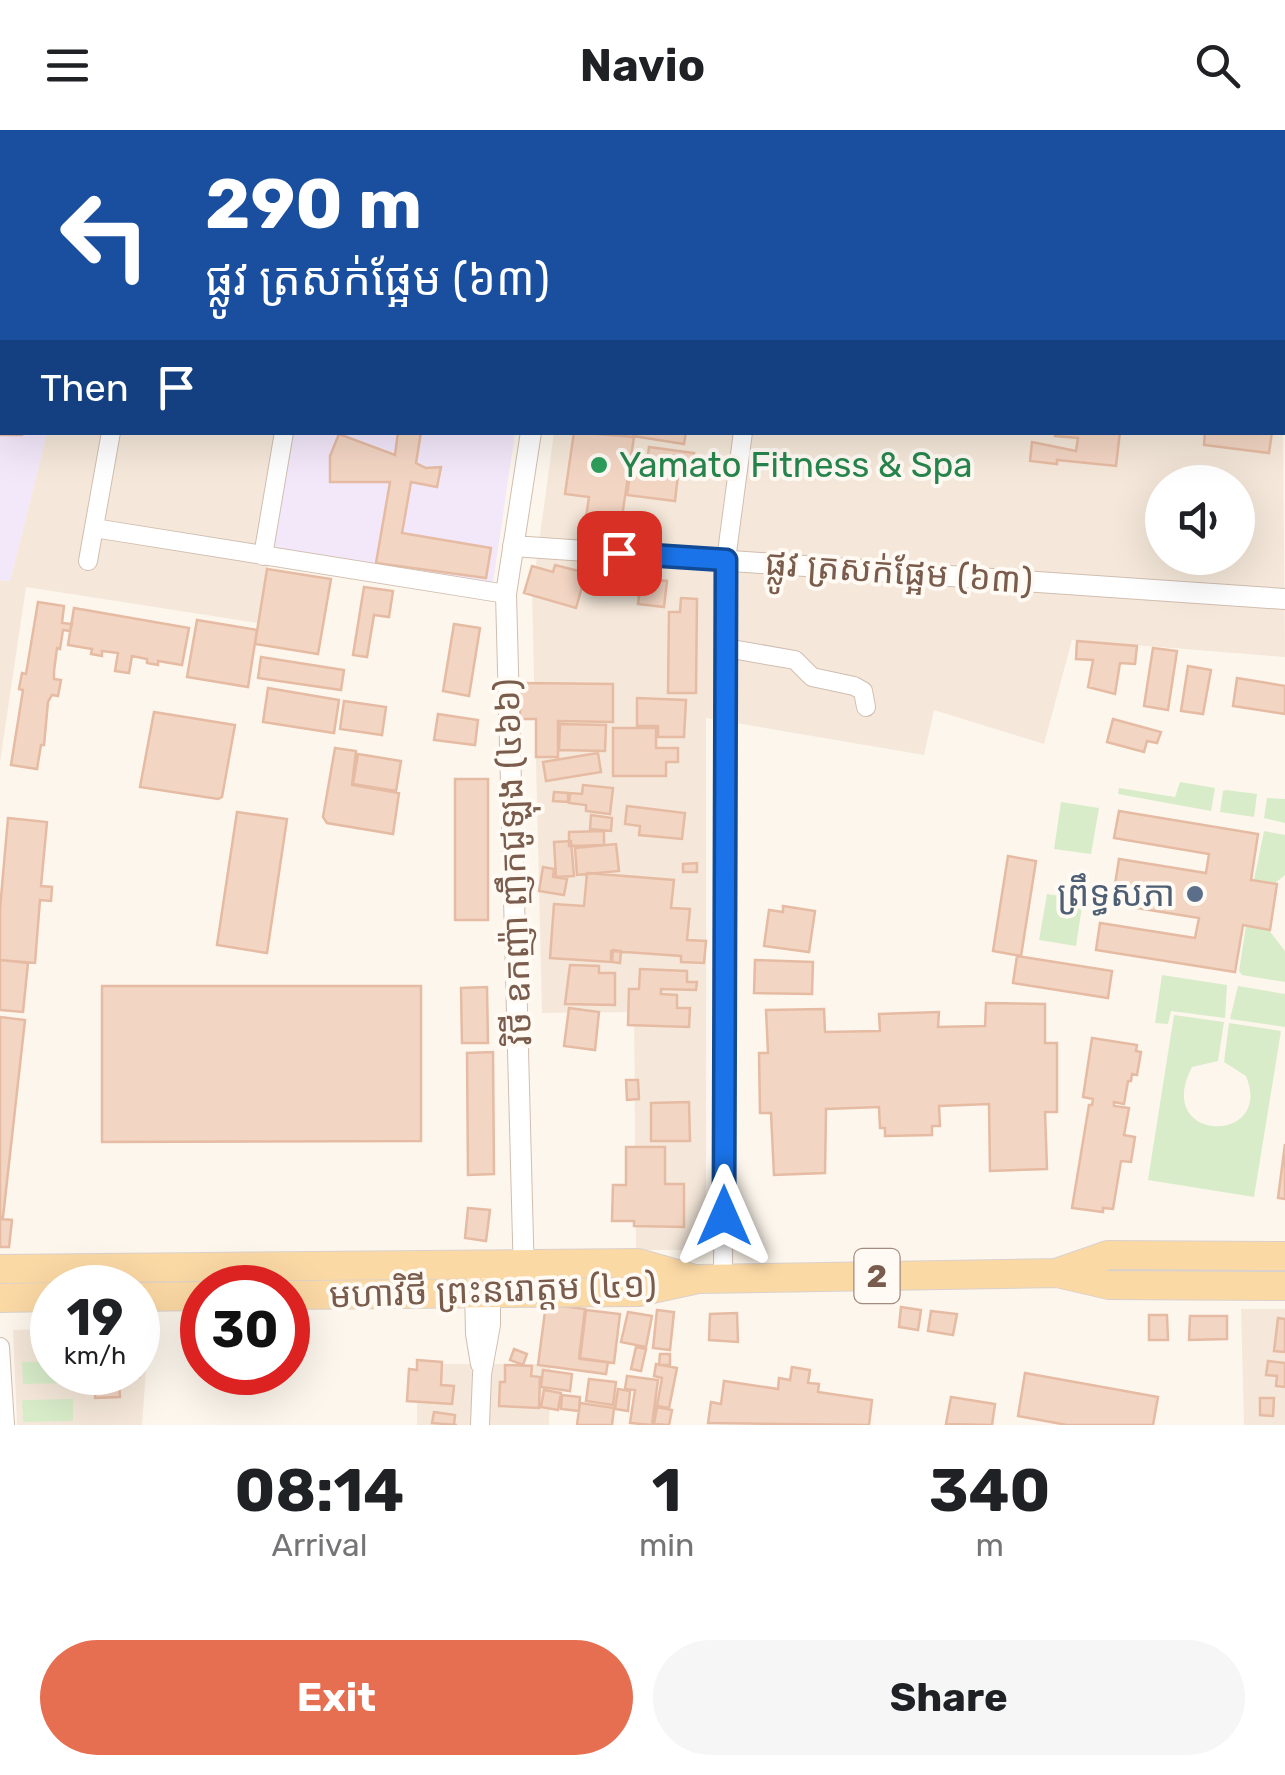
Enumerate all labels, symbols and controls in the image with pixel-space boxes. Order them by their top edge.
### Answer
icon: menu [40,38,95,93]
icon: search [1190,38,1245,93]
text: Navio [580,39,705,92]
text: 290 m [205,163,422,246]
icon: left [40,170,170,300]
text: ផ្លូវ ត្រសក់ផ្អែម (៦៣) [205,253,550,306]
icon: arrive [149,360,204,415]
text: Then [40,365,129,411]
place label: Yamato Fitness & Spa [619,444,973,486]
marker: Yamato Fitness & Spa [588,454,610,476]
map controls [1145,465,1255,575]
button: sound [1145,465,1255,575]
pin [577,511,662,596]
icon: arrive [592,526,647,581]
street label: ផ្លូវ ត្រសក់ផ្អែម (៦៣) [763,542,1034,613]
street label: វិថី ឧកញ៉ា ញឹកជូឡុង (៤៦៦) [485,677,549,1047]
place label: ព្រឹទ្ធសភា [1057,873,1175,916]
marker: ព្រឹទ្ធសភា [1184,883,1206,905]
position arrow [672,1164,776,1268]
road number: 2 [854,1249,900,1303]
street label: មហាវិថី ព្រះនរោត្តម (៤១) [328,1262,658,1318]
speed limit sign: 30 [180,1265,310,1395]
text: 19 [67,1288,123,1348]
text: km/h [64,1341,126,1370]
text: 08:14 [235,1455,404,1526]
text: 1 [652,1455,682,1526]
text: 340 [929,1455,1050,1526]
text: Arrival [271,1526,367,1564]
text: min [639,1526,695,1564]
text: m [976,1526,1004,1564]
button: Exit [40,1640,633,1755]
button: Share [653,1640,1245,1755]

